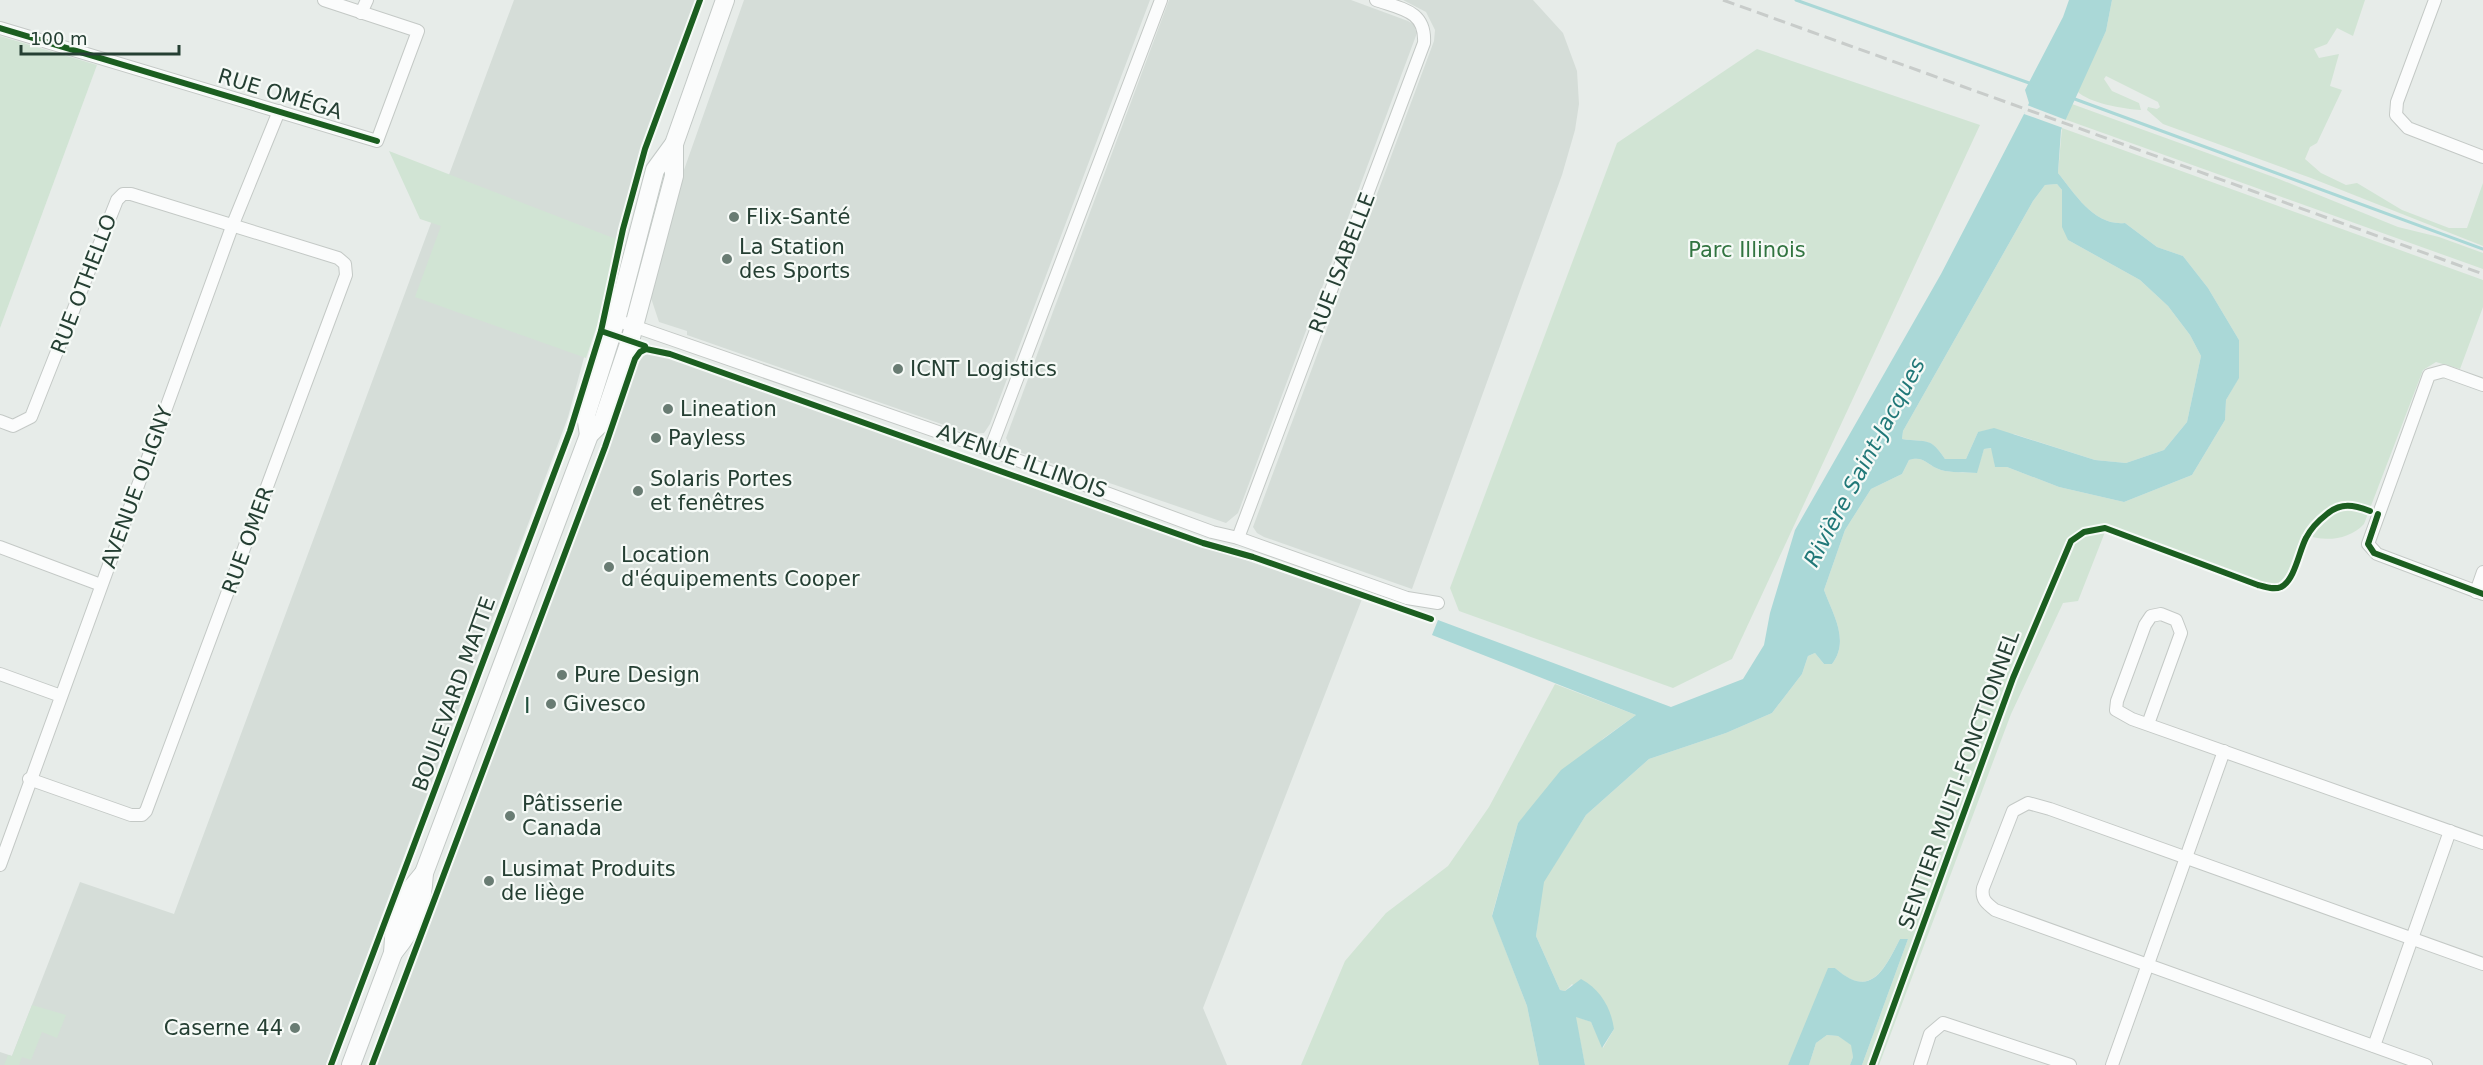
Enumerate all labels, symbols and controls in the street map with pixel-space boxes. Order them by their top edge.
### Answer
scale bar [21,18,178,56]
text: 100 m [30,28,88,49]
street label: RUE OMÉGA [215,63,346,124]
street label: RUE ISABELLE [1304,189,1380,337]
place label: Flix-Santé [746,205,850,229]
marker: Flix-Santé [727,210,741,224]
street label: RUE OTHELLO [46,211,122,357]
place label: La Station des Sports [739,235,850,283]
park label: Parc Illinois [1688,238,1806,262]
marker: La Station des Sports [720,252,734,266]
water label: Rivière Saint-Jacques [1799,354,1930,571]
place label: ICNT Logistics [910,357,1057,381]
marker: ICNT Logistics [891,362,905,376]
place label: Lineation [680,397,777,421]
street label: AVENUE OLIGNY [96,402,178,571]
marker: Lineation [661,402,675,416]
street label: AVENUE ILLINOIS [934,419,1110,503]
place label: Payless [668,426,746,450]
marker: Payless [649,431,663,445]
place label: Solaris Portes et fenêtres [650,467,792,515]
street label: RUE OMER [217,483,279,597]
marker: Solaris Portes et fenêtres [631,484,645,498]
place label: Location d'équipements Cooper [621,543,860,591]
marker: Location d'équipements Cooper [602,560,616,574]
street label: BOULEVARD MATTE [408,594,500,794]
street label: SENTIER MULTI-FONCTIONNEL [1894,627,2024,932]
place label: Pure Design [574,663,700,687]
marker: Pure Design [555,668,569,682]
place label: Givesco [563,692,646,716]
district label: I [524,693,532,718]
marker: Givesco [544,697,558,711]
place label: Pâtisserie Canada [522,792,623,840]
marker: Pâtisserie Canada [503,809,517,823]
place label: Lusimat Produits de liège [501,857,676,905]
marker: Lusimat Produits de liège [482,874,496,888]
place label: Caserne 44 [164,1016,283,1040]
marker: Caserne 44 [288,1021,302,1035]

